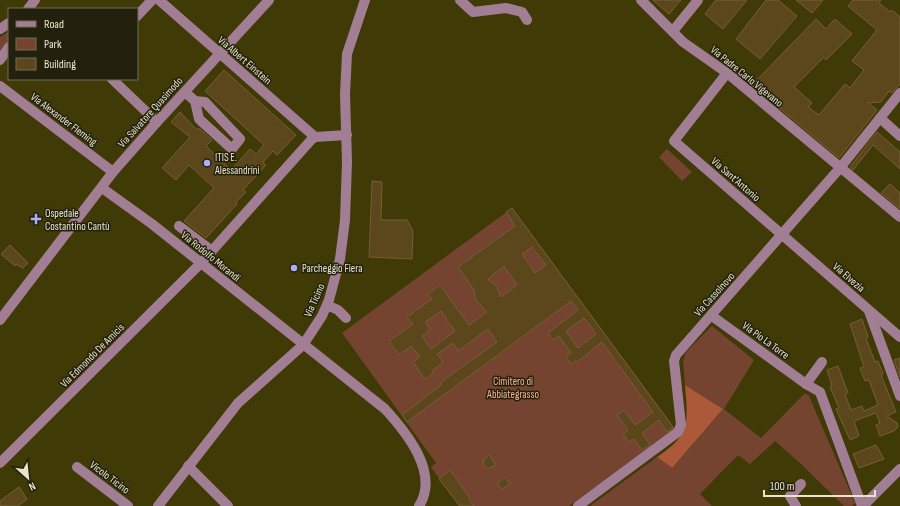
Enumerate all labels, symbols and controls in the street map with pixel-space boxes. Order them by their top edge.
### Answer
legend [8,8,138,80]
text: Road [44,17,64,32]
street label: Via Albert Einstein [215,34,274,87]
text: Park [44,37,62,52]
street label: Via Padre Carlo Vigevano [708,43,786,110]
text: Building [44,57,76,72]
street label: Via Salvatore Quasimodo [115,74,186,150]
street label: Via Alexander Fleming [28,90,100,149]
place label: ITIS E. Alessandrini [214,151,260,177]
street label: Via Sant'Antonio [709,155,763,204]
marker: ITIS E. Alessandrini [202,158,212,168]
place label: Ospedale Costantino Cantù [45,207,110,233]
marker: Ospedale Costantino Cantù [30,213,42,225]
street label: Via Rodolfo Morandi [178,228,243,284]
street label: Via Elvezia [830,260,867,295]
place label: Parcheggio Fiera [302,262,362,275]
marker: Parcheggio Fiera [289,263,299,273]
street label: Via Cassolnovo [691,269,738,319]
street label: Via Ticino [301,281,328,319]
street label: Via Pio La Torre [740,319,792,362]
street label: Via Edmondo De Amicis [58,321,127,390]
park label: Cimitero di Abbiategrasso [486,375,539,401]
north arrow [8,458,48,498]
street label: Vicolo Ticino [87,458,133,497]
scale bar [764,472,875,498]
text: N [27,479,38,494]
text: 100 m [770,479,795,494]

